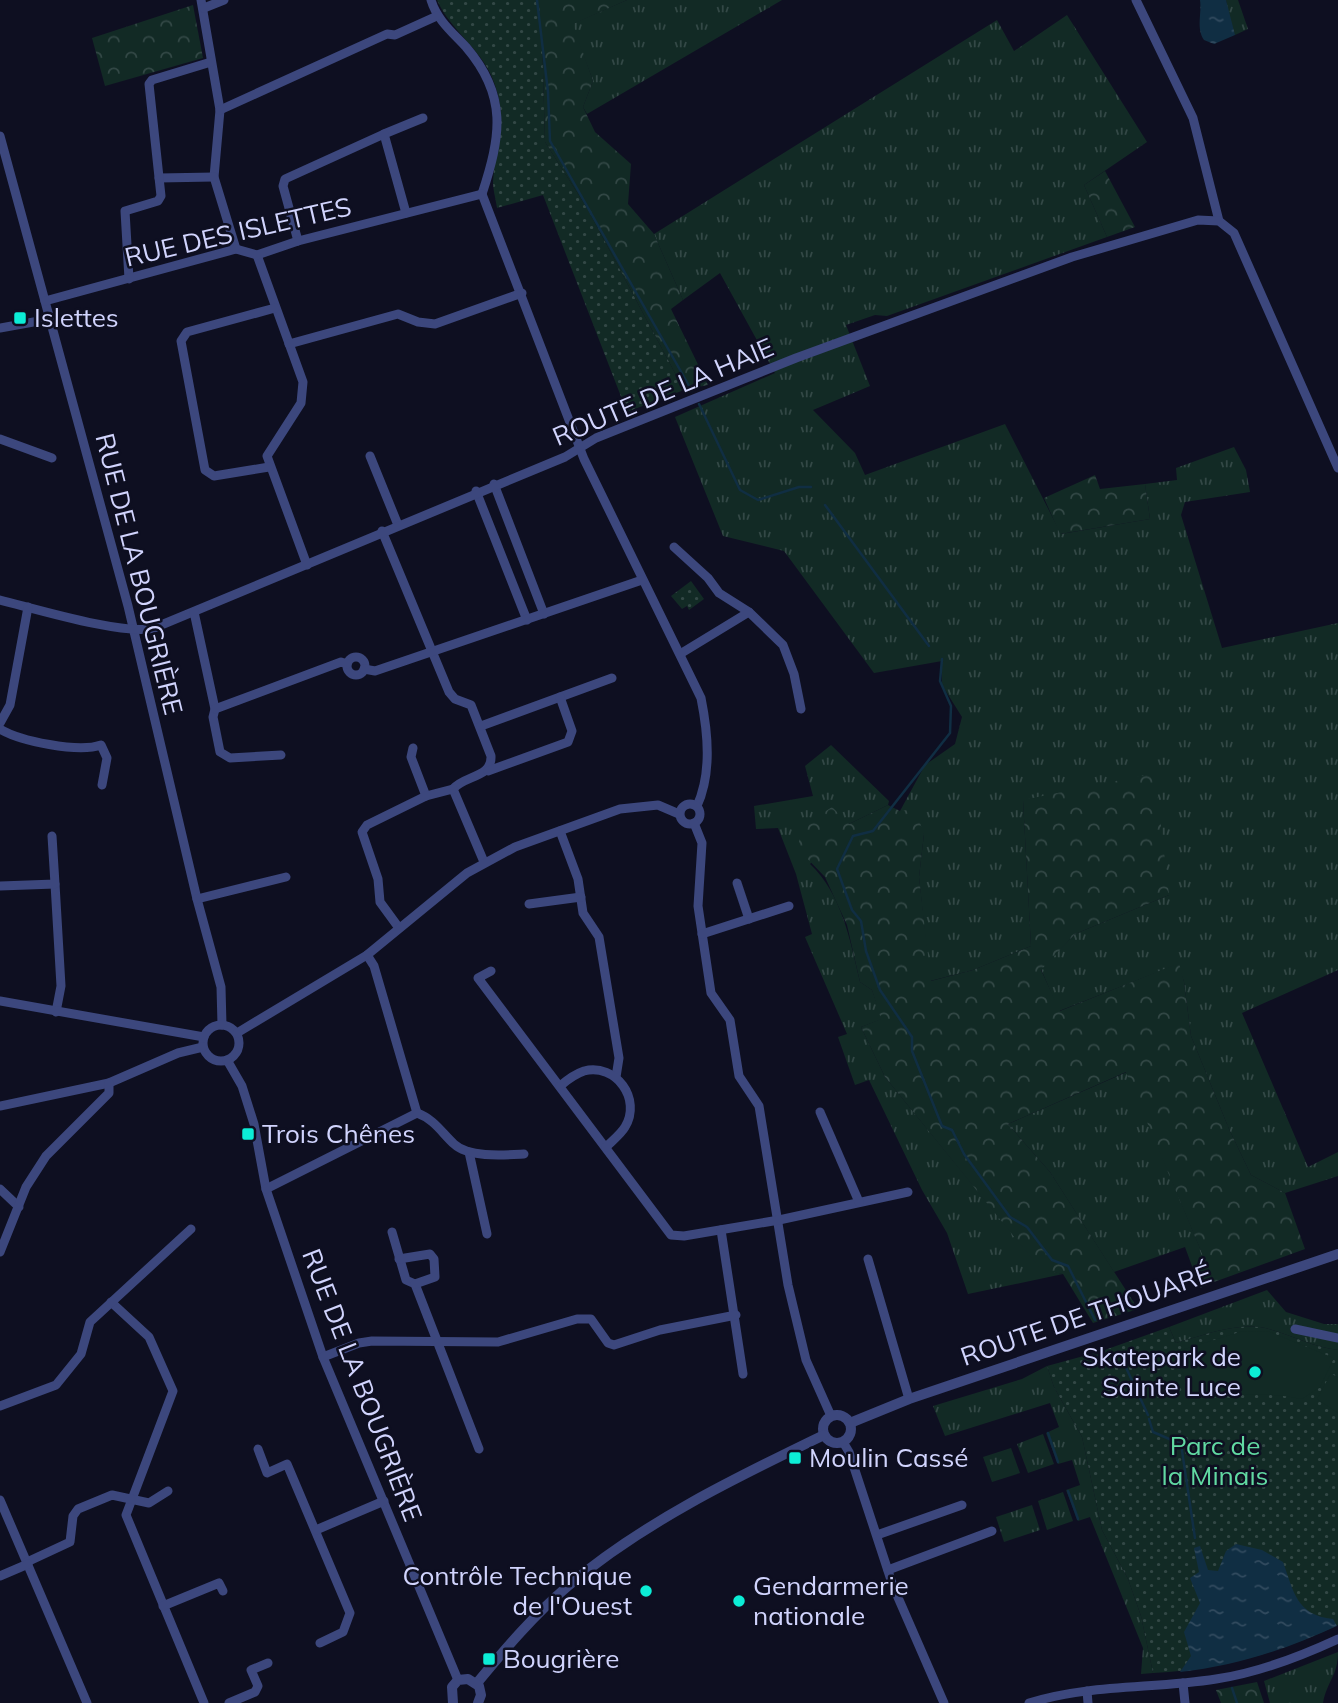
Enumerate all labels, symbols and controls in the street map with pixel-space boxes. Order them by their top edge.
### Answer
street label: RUE DES ISLETTES [121,189,354,274]
place label: Islettes [34,301,119,334]
marker: Islettes [12,310,28,326]
street label: ROUTE DE LA HAIE [547,330,778,453]
street label: RUE DE LA BOUGRIÈRE [89,430,190,718]
place label: Trois Chênes [262,1117,415,1150]
marker: Trois Chênes [240,1126,256,1142]
street label: RUE DE LA BOUGRIÈRE [295,1244,430,1526]
street label: ROUTE DE THOUARÉ [956,1256,1216,1373]
place label: Skatepark de Sainte Luce [1082,1340,1241,1403]
marker: Skatepark de Sainte Luce [1247,1364,1263,1380]
park label: Parc de la Minais [1162,1429,1269,1492]
place label: Moulin Cassé [809,1441,968,1474]
marker: Moulin Cassé [787,1450,803,1466]
place label: Contrôle Technique de l'Ouest [403,1559,632,1622]
place label: Gendarmerie nationale [753,1569,909,1632]
marker: Contrôle Technique de l'Ouest [638,1583,654,1599]
marker: Gendarmerie nationale [731,1593,747,1609]
place label: Bougrière [503,1642,619,1675]
marker: Bougrière [481,1651,497,1667]

